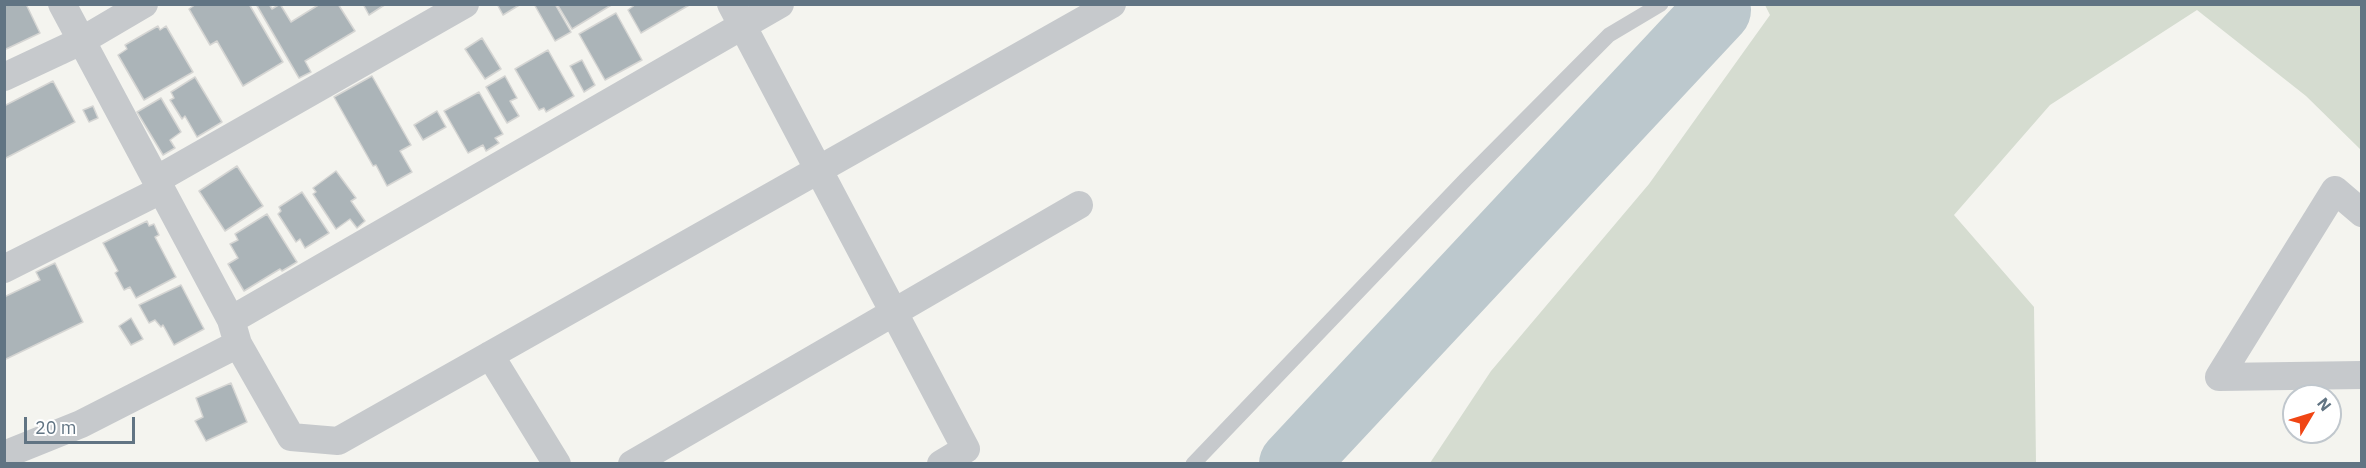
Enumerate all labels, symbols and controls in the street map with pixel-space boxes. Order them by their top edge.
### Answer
north arrow [2282,384,2342,444]
text: N [2313,393,2336,415]
scale bar [27,405,138,443]
text: 20 m [35,416,77,439]

